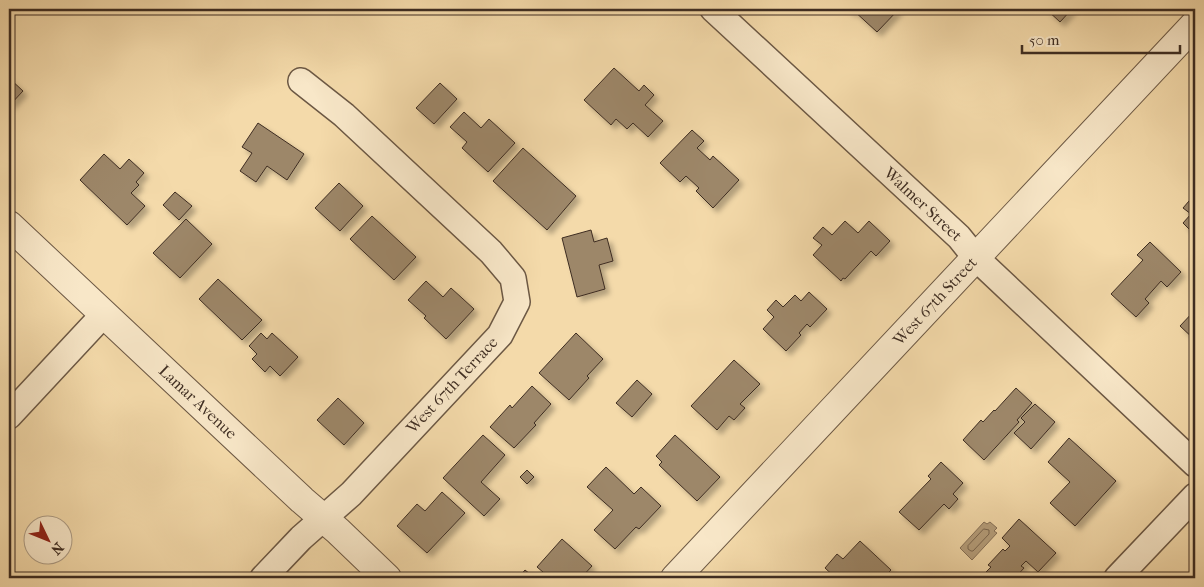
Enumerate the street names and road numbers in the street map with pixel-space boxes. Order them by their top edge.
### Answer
street label: Walmer Street [879,162,966,245]
street label: West 67th Street [888,253,981,350]
street label: West 67th Terrace [402,333,502,438]
street label: Lamar Avenue [155,361,241,443]

